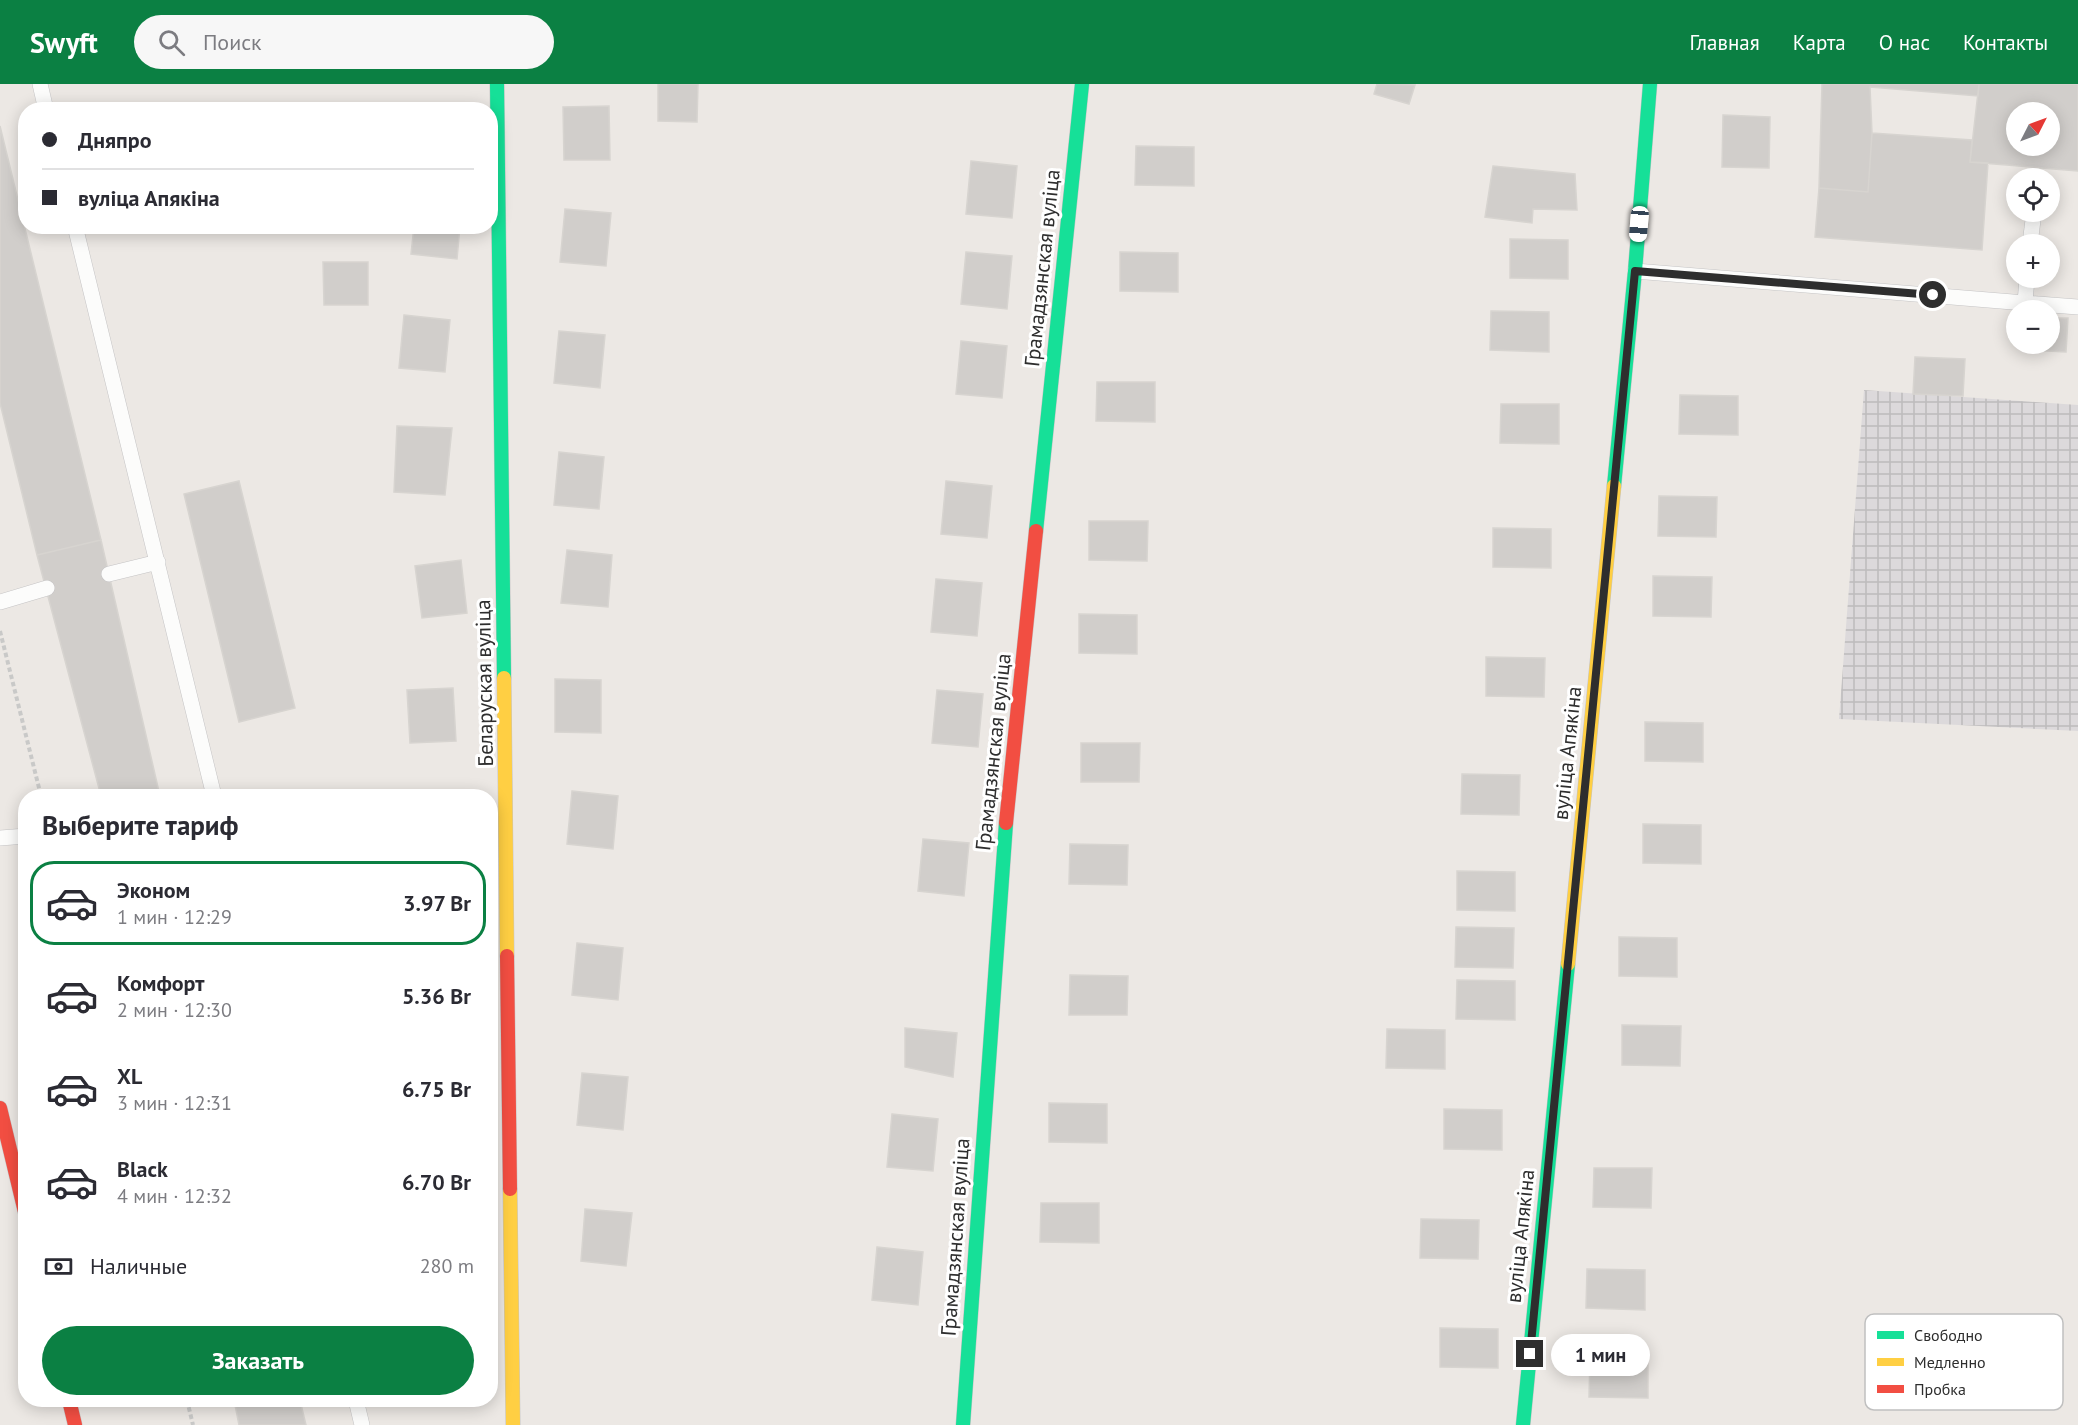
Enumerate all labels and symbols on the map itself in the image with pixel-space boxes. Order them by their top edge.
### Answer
north arrow [2006,102,2060,156]
street label: Грамадзянская вуліца [1018,168,1066,368]
car [1628,205,1650,243]
route start [1919,281,1946,308]
street label: Беларуская вуліца [469,599,499,767]
street label: Грамадзянская вуліца [969,652,1017,852]
street label: вуліца Апякіна [1547,685,1587,821]
street label: Грамадзянская вуліца [935,1137,975,1337]
street label: вуліца Апякіна [1500,1168,1540,1304]
legend [1865,1314,2063,1410]
text: Свободно [1914,1325,1983,1345]
callout: 1 мин [1551,1333,1650,1375]
route end [1516,1340,1543,1367]
text: Медленно [1914,1352,1986,1372]
text: Пробка [1914,1379,1966,1399]

